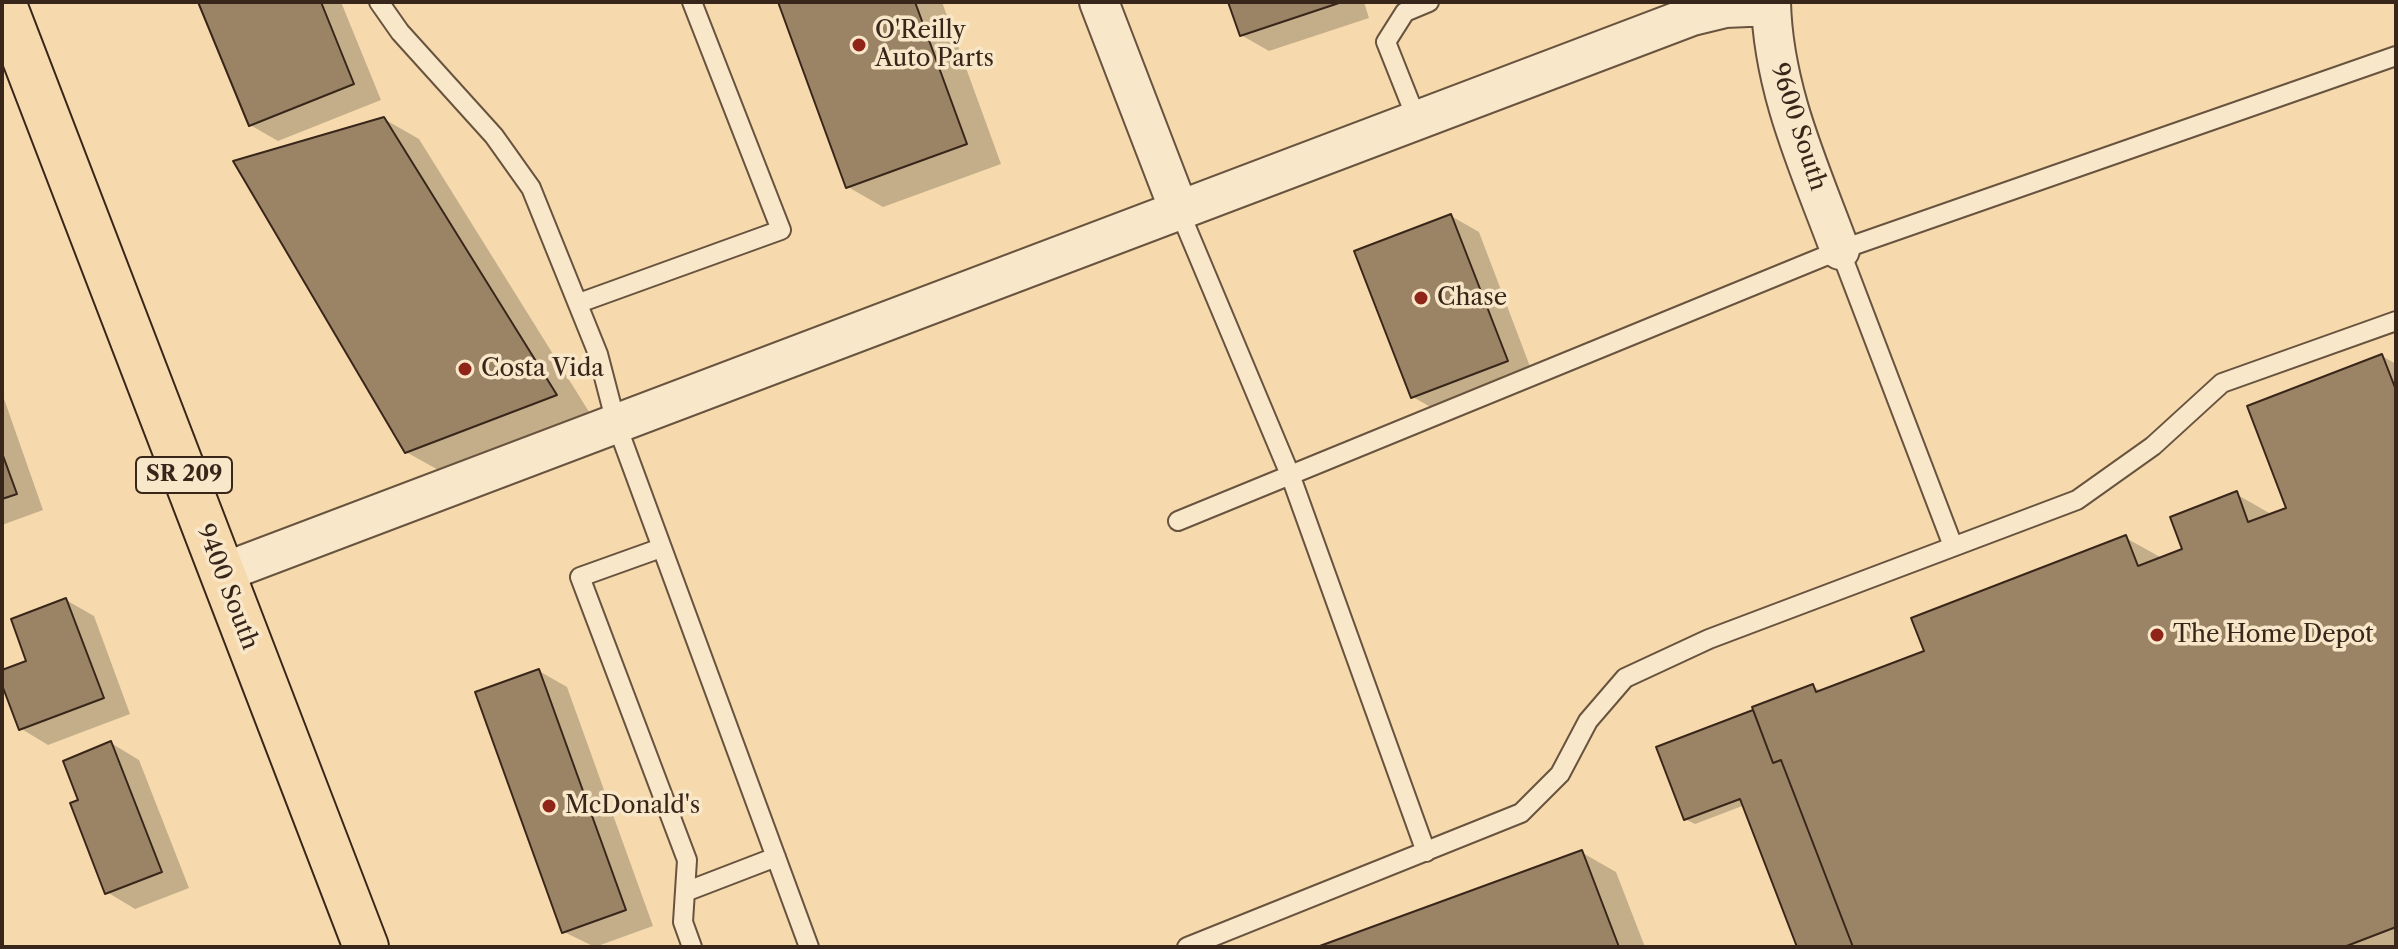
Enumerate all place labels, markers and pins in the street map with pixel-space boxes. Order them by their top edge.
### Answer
place label: O'Reilly Auto Parts [875,17,994,73]
marker: O'Reilly Auto Parts [850,36,868,54]
place label: Chase [1437,284,1507,312]
marker: Chase [1412,289,1430,307]
place label: Costa Vida [481,355,604,383]
marker: Costa Vida [456,360,474,378]
place label: The Home Depot [2173,621,2374,649]
marker: The Home Depot [2148,626,2166,644]
place label: McDonald's [565,792,700,820]
marker: McDonald's [540,797,558,815]

